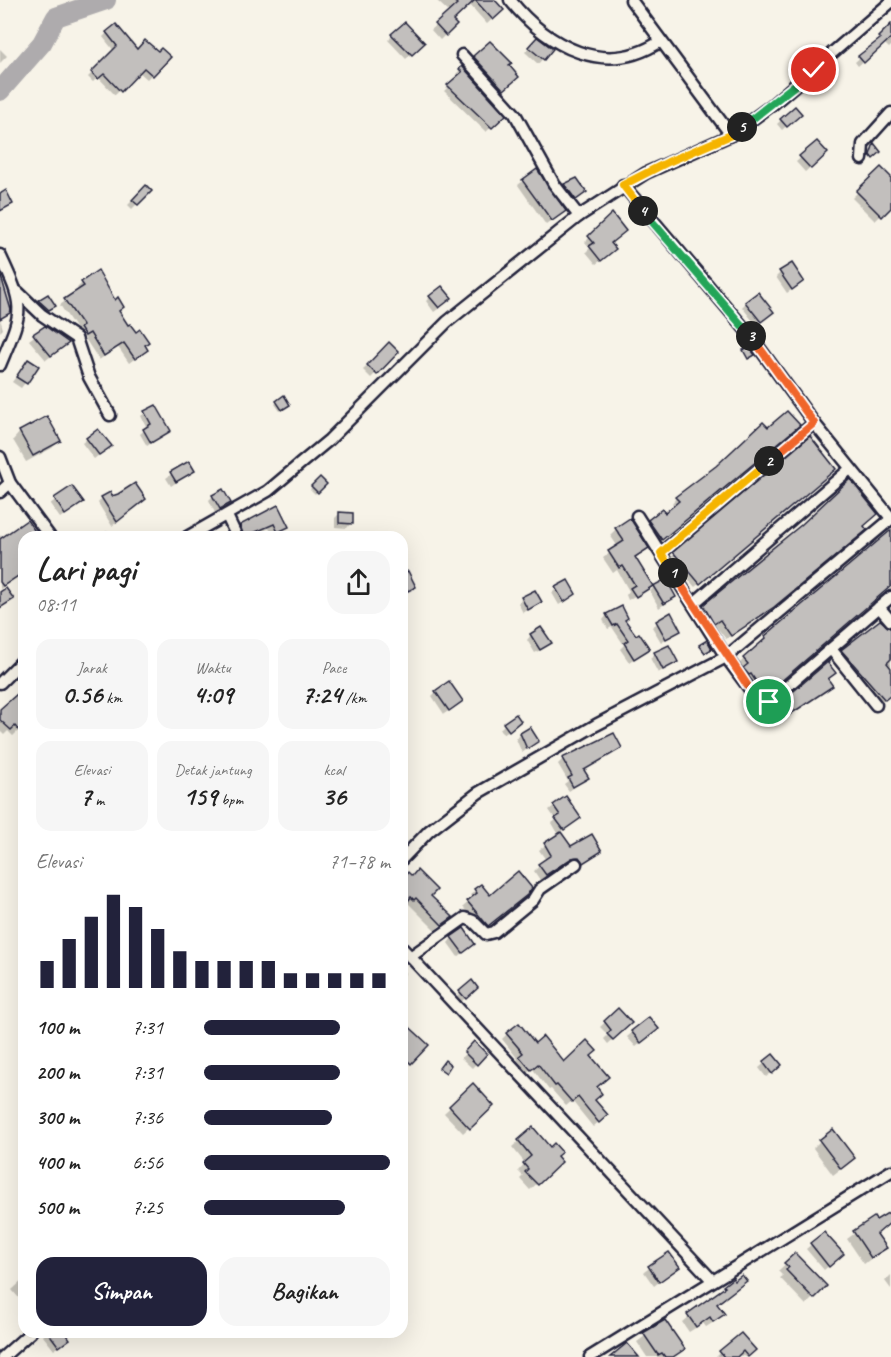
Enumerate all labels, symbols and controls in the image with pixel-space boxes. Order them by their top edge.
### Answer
pin [788,44,839,95]
icon: check [797,53,830,86]
pin: 5 [727,112,757,142]
text: 5 [739,117,745,137]
pin: 4 [628,196,658,226]
text: 4 [639,201,647,221]
pin: 3 [736,321,766,351]
text: 3 [747,326,755,346]
pin: 2 [754,446,784,476]
text: 2 [765,451,773,471]
text: Lari pagi [36,548,136,590]
button: share [327,551,390,614]
pin: 1 [658,558,688,588]
text: 1 [669,563,677,583]
text: 08:11 [36,592,76,617]
text: Jarak [77,658,107,678]
text: Waktu [195,658,231,678]
text: Pace [322,658,346,678]
pin [743,676,794,727]
text: 0.56 [62,678,102,711]
text: 4:09 [193,678,233,711]
text: 7:24 [302,678,342,711]
icon: arrive [752,685,785,718]
text: km [102,688,122,708]
text: /km [342,688,366,708]
text: Elevasi [74,760,110,780]
text: Detak jantung [174,760,252,780]
text: kcal [323,760,345,780]
text: 7 [80,780,91,813]
text: 159 [183,780,217,813]
text: 36 [322,780,346,813]
text: m [91,790,104,810]
text: bpm [217,790,243,810]
text: Elevasi [36,849,82,874]
text: 71–78 m [329,849,390,874]
text: 100 m [36,1015,79,1040]
text: 7:31 [132,1015,163,1040]
text: 200 m [36,1060,79,1085]
text: 7:31 [132,1060,163,1085]
text: 300 m [36,1105,79,1130]
text: 7:36 [132,1105,163,1130]
text: 400 m [36,1150,79,1175]
text: 6:56 [132,1150,163,1175]
text: 500 m [36,1195,79,1220]
text: 7:25 [132,1195,163,1220]
button: Simpan [36,1257,207,1326]
button: Bagikan [219,1257,390,1326]

